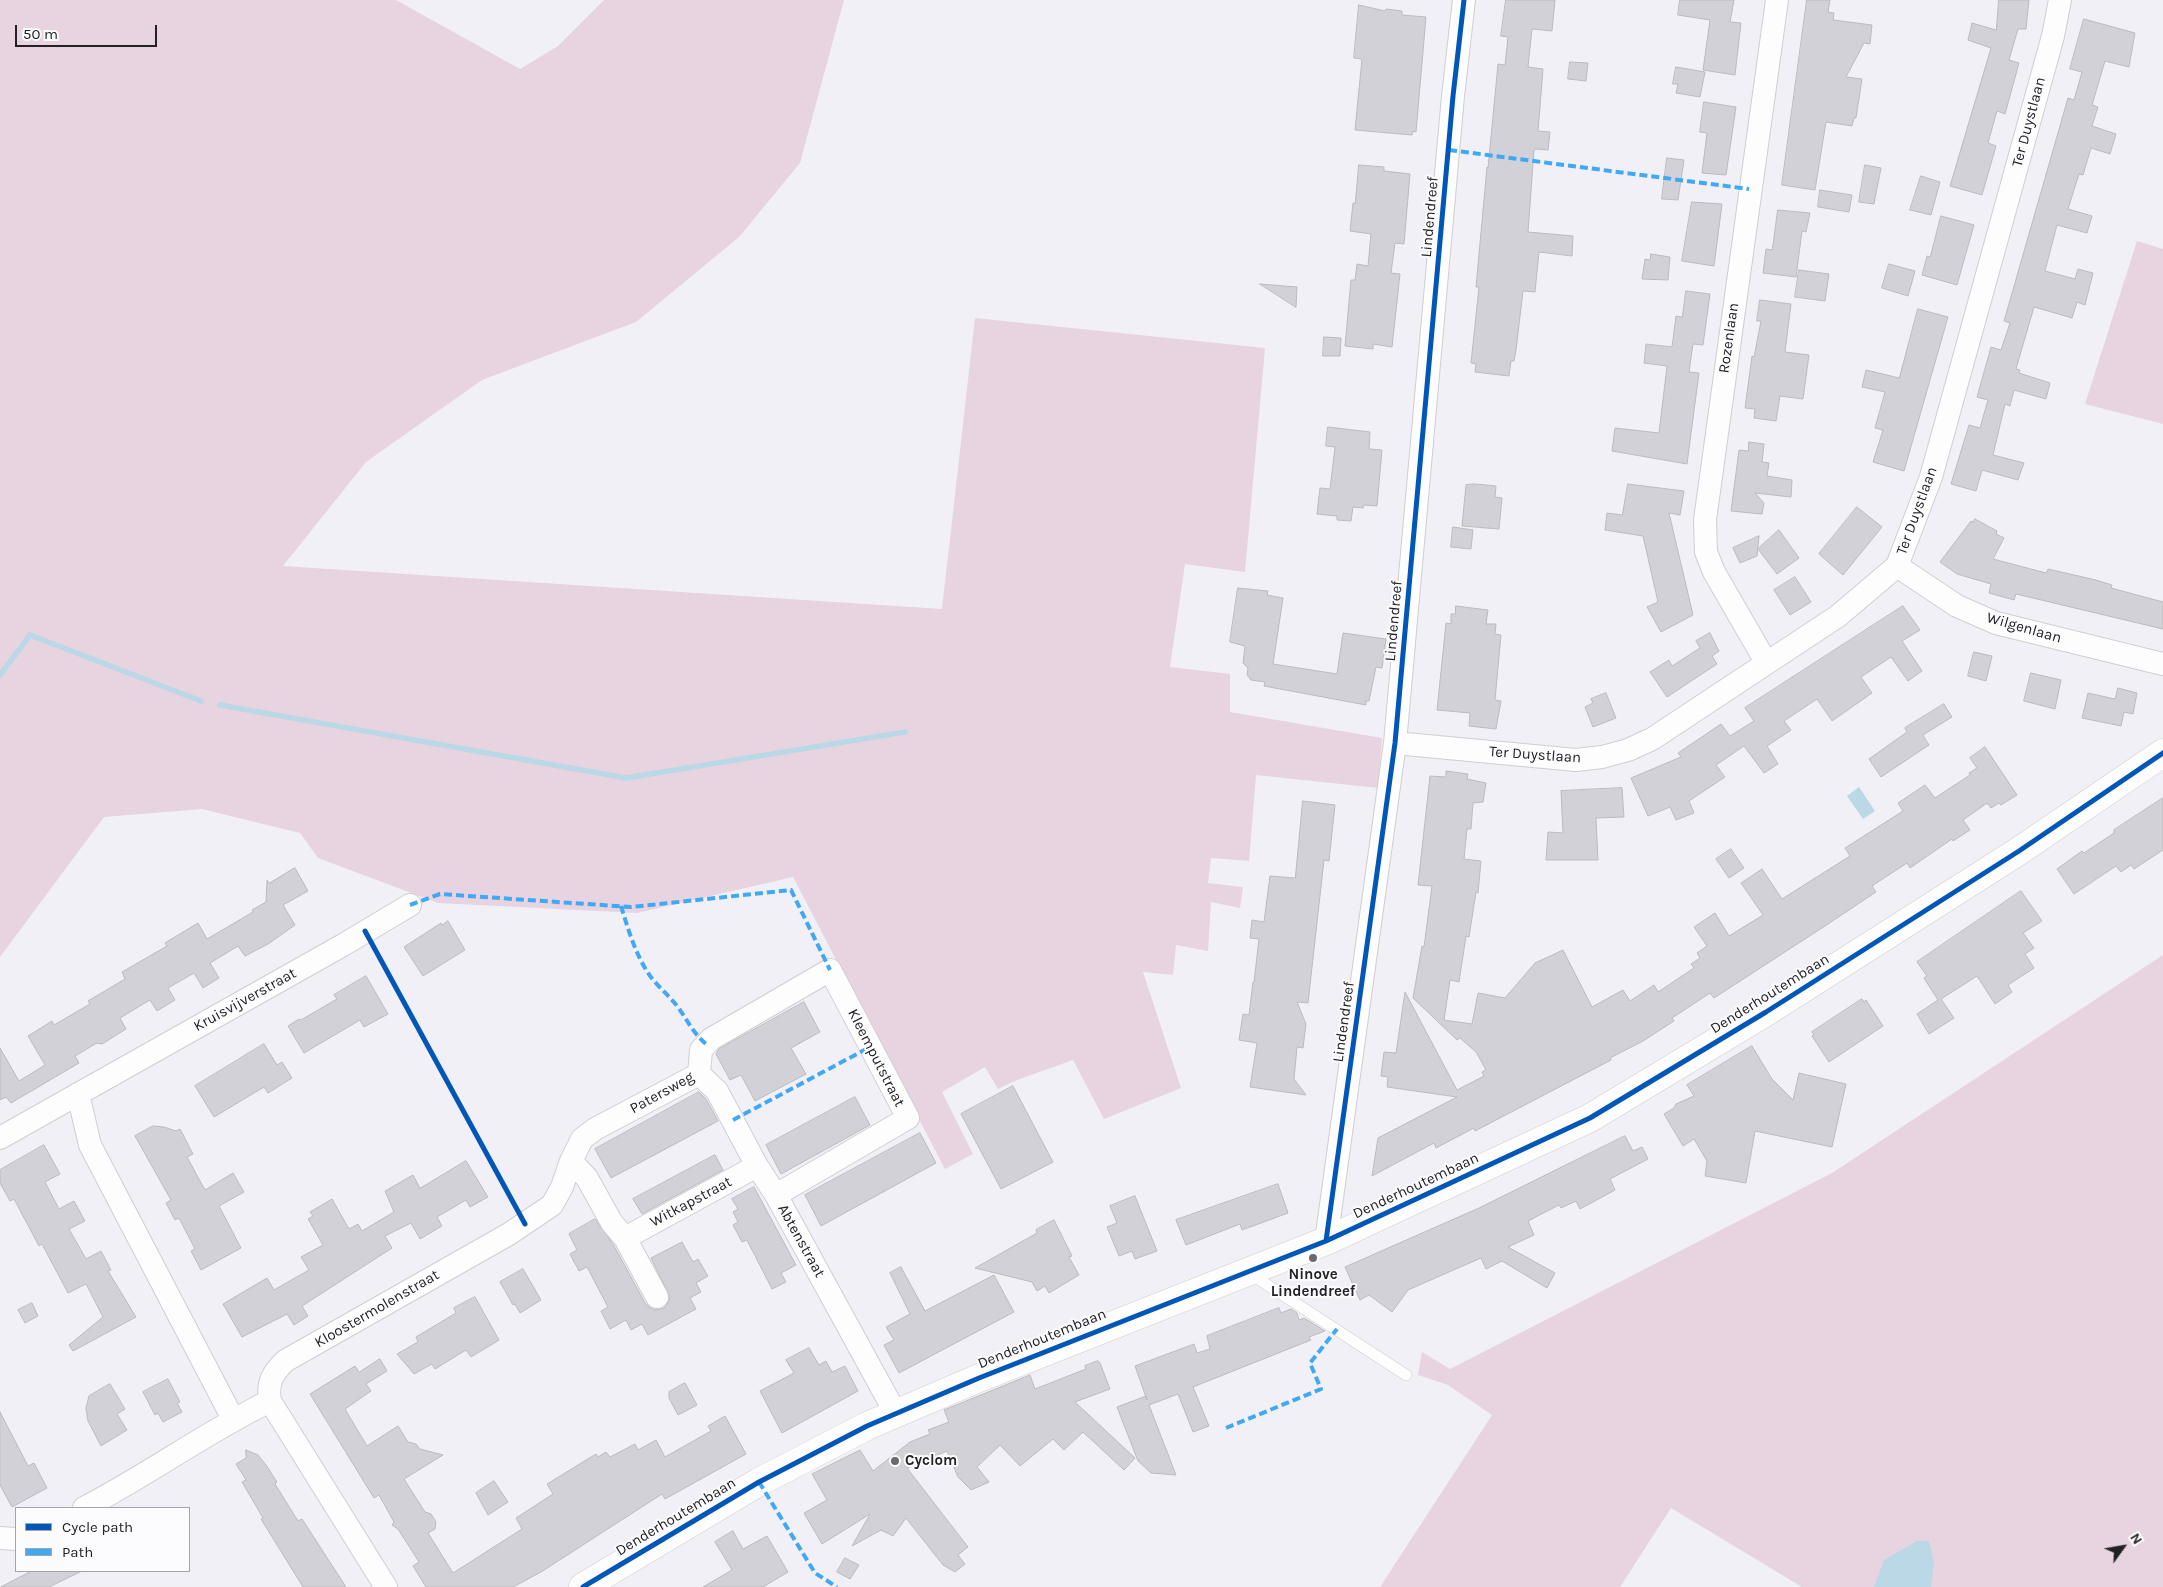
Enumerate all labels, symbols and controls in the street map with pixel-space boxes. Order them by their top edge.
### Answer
scale bar [18,15,160,47]
text: 50 m [23,25,58,43]
street label: Ter Duystlaan [2008,75,2050,169]
street label: Lindendreef [1418,176,1442,258]
street label: Rozenlaan [1715,302,1743,374]
street label: Ter Duystlaan [1893,465,1941,557]
street label: Lindendreef [1382,580,1406,662]
street label: Wilgenlaan [1984,609,2064,647]
street label: Ter Duystlaan [1488,743,1582,767]
street label: Denderhoutembaan [1707,950,1833,1038]
street label: Kruisvijverstraat [191,964,299,1036]
street label: Lindendreef [1329,981,1359,1063]
street label: Kleemputstraat [844,1006,908,1110]
street label: Patersweg [627,1068,697,1118]
street label: Denderhoutembaan [1350,1149,1482,1223]
street label: Witkapstraat [647,1173,735,1231]
street label: Abtenstraat [773,1201,829,1281]
marker: Ninove Lindendreef [1307,1252,1319,1264]
street label: Kloostermolenstraat [312,1266,442,1352]
place label: Ninove Lindendreef [1271,1266,1355,1301]
street label: Denderhoutembaan [975,1305,1109,1373]
place label: Cyclom [905,1452,957,1470]
marker: Cyclom [889,1455,901,1467]
street label: Denderhoutembaan [613,1474,739,1560]
legend [15,1507,190,1572]
text: Cycle path [62,1518,133,1536]
north arrow [2098,1522,2148,1572]
text: N [2126,1530,2146,1548]
text: Path [62,1543,93,1561]

